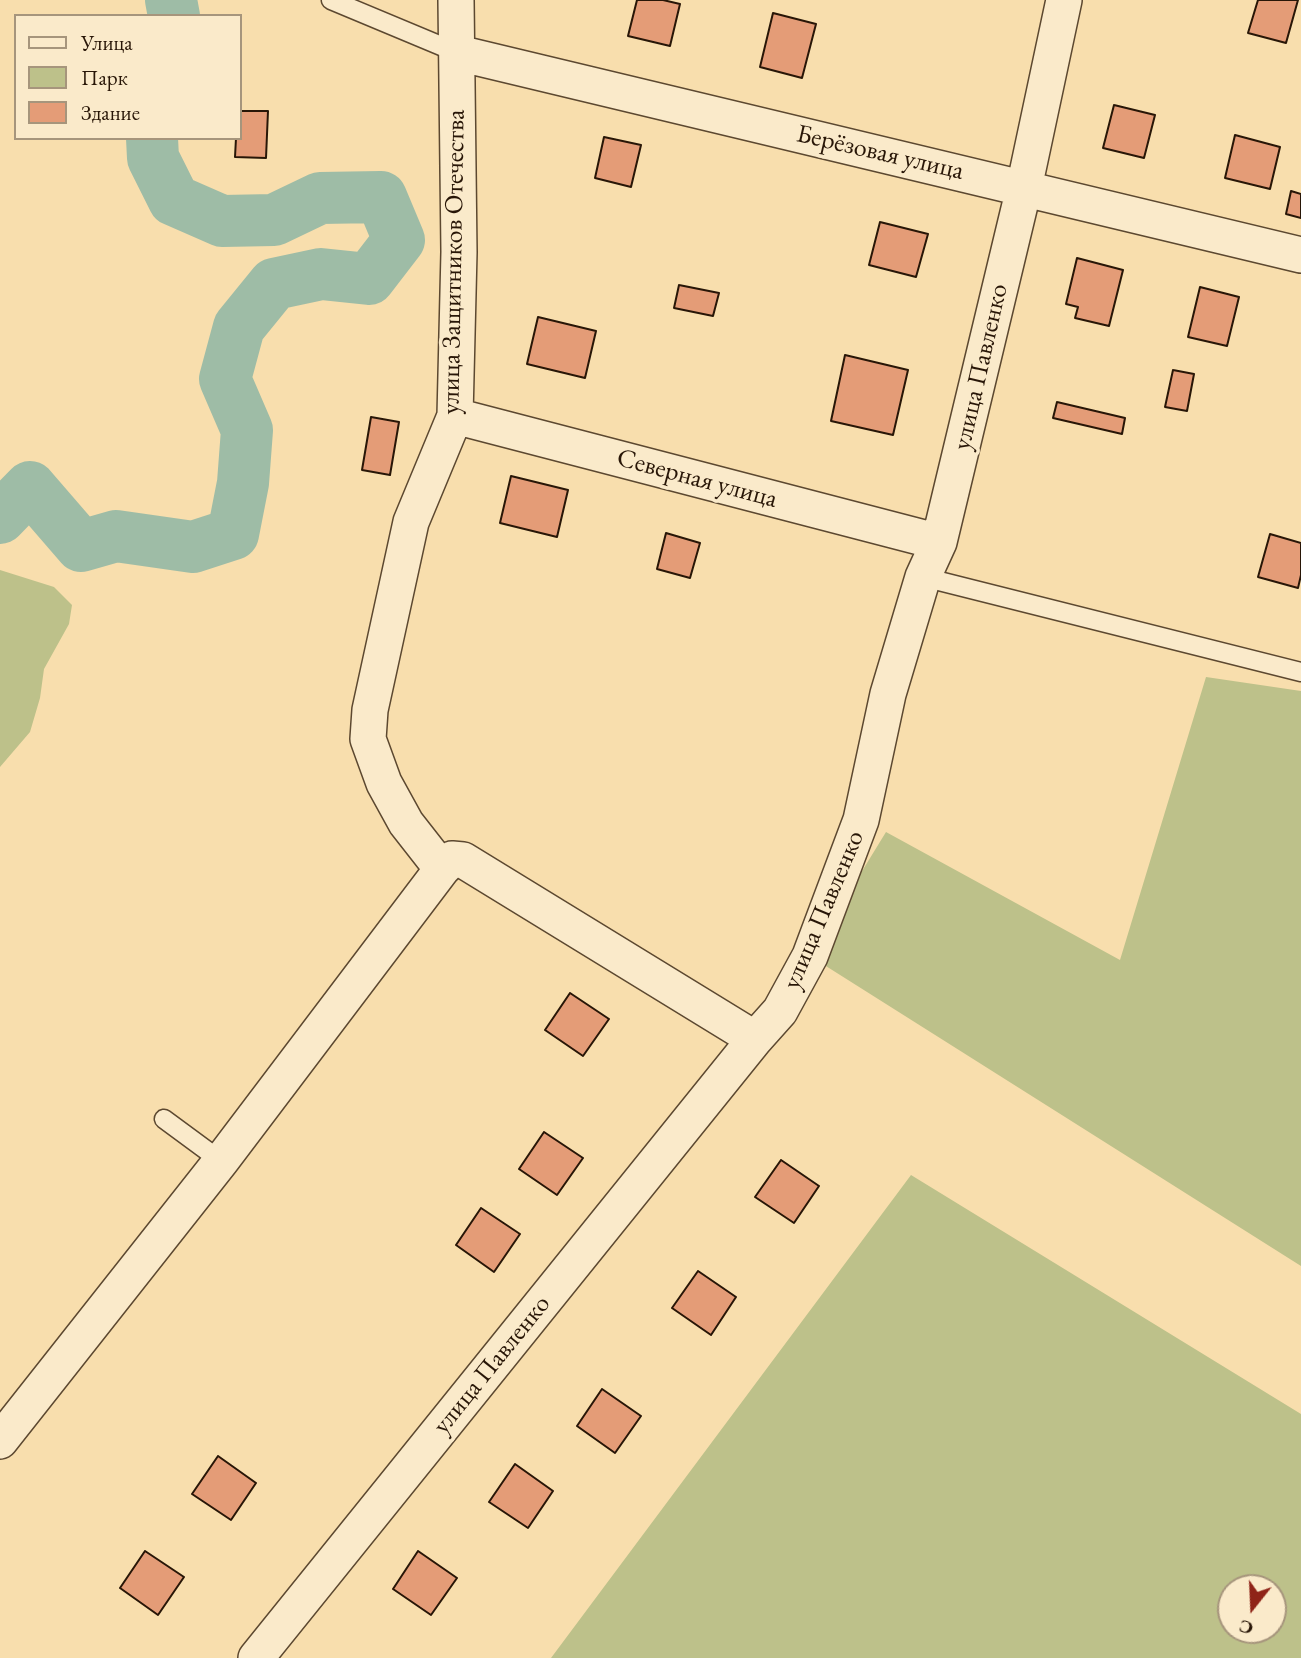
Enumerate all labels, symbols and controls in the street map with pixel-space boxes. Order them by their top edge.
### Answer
legend [14,14,242,140]
text: Улица [81,29,133,56]
text: Парк [81,64,128,91]
text: Здание [81,99,140,126]
street label: улица Защитников Отечества [436,109,472,415]
street label: Берёзовая улица [793,119,967,187]
street label: улица Павленко [947,281,1015,453]
street label: Северная улица [613,443,781,515]
street label: улица Павленко [777,826,871,994]
street label: улица Павленко [427,1289,557,1441]
north arrow [1217,1574,1287,1644]
text: С [1236,1614,1256,1642]

